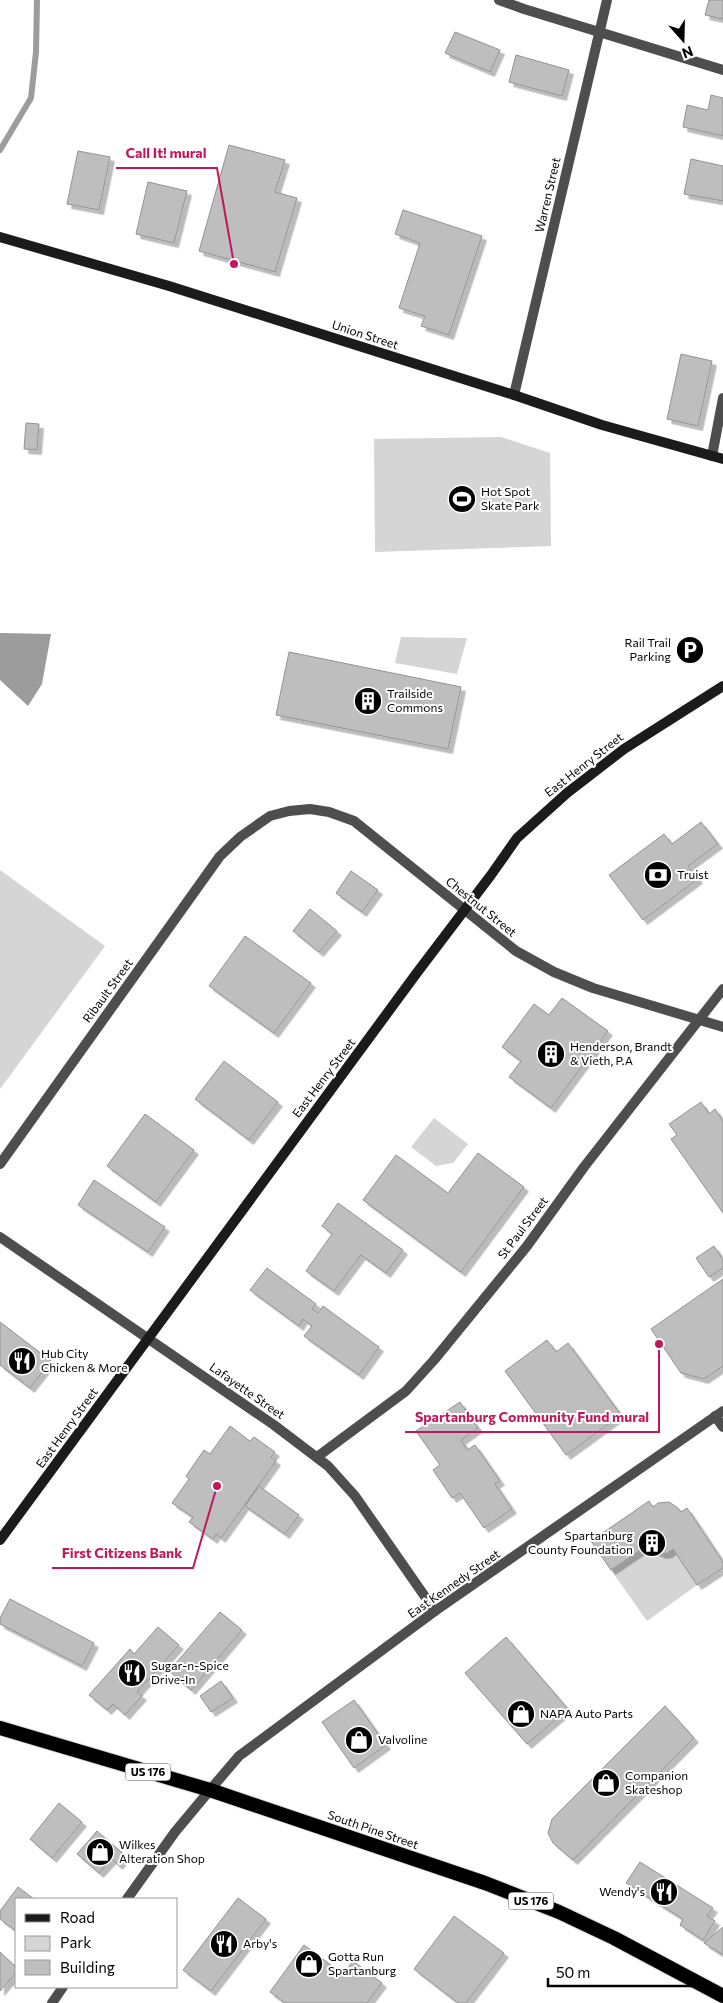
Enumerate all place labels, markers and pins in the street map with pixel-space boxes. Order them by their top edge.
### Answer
callout: Call It! mural [116,139,217,168]
sports icon: Hot Spot Skate Park [447,484,477,514]
place label: Hot Spot Skate Park [481,484,540,512]
place label: Rail Trail Parking [625,635,671,663]
parking icon: Rail Trail Parking [675,635,705,665]
building icon: Trailside Commons [353,686,383,716]
place label: Trailside Commons [387,686,443,714]
bank icon: Truist [643,860,673,890]
place label: Truist [677,867,709,881]
building icon: Henderson, Brandt & Vieth, P.A [536,1039,566,1069]
place label: Henderson, Brandt & Vieth, P.A [570,1039,672,1067]
restaurant icon: Hub City Chicken & More [7,1346,37,1376]
place label: Hub City Chicken & More [41,1346,128,1374]
callout: Spartanburg Community Fund mural [405,1403,659,1432]
place label: Spartanburg County Foundation [528,1528,633,1556]
building icon: Spartanburg County Foundation [637,1528,667,1558]
callout: First Citizens Bank [52,1539,193,1568]
restaurant icon: Sugar-n-Spice Drive-In [117,1658,147,1688]
place label: Sugar-n-Spice Drive-In [151,1658,229,1686]
shop icon: NAPA Auto Parts [506,1699,536,1729]
place label: NAPA Auto Parts [540,1706,633,1720]
shop icon: Valvoline [344,1725,374,1755]
place label: Valvoline [378,1732,427,1746]
shop icon: Companion Skateshop [591,1768,621,1798]
place label: Companion Skateshop [625,1768,688,1796]
shop icon: Wilkes Alteration Shop [85,1837,115,1867]
place label: Wilkes Alteration Shop [119,1837,205,1865]
restaurant icon: Wendy's [649,1877,679,1907]
place label: Wendy's [599,1884,645,1898]
restaurant icon: Arby's [209,1929,239,1959]
place label: Arby's [243,1936,277,1950]
shop icon: Gotta Run Spartanburg [294,1949,324,1979]
place label: Gotta Run Spartanburg [328,1949,397,1977]

